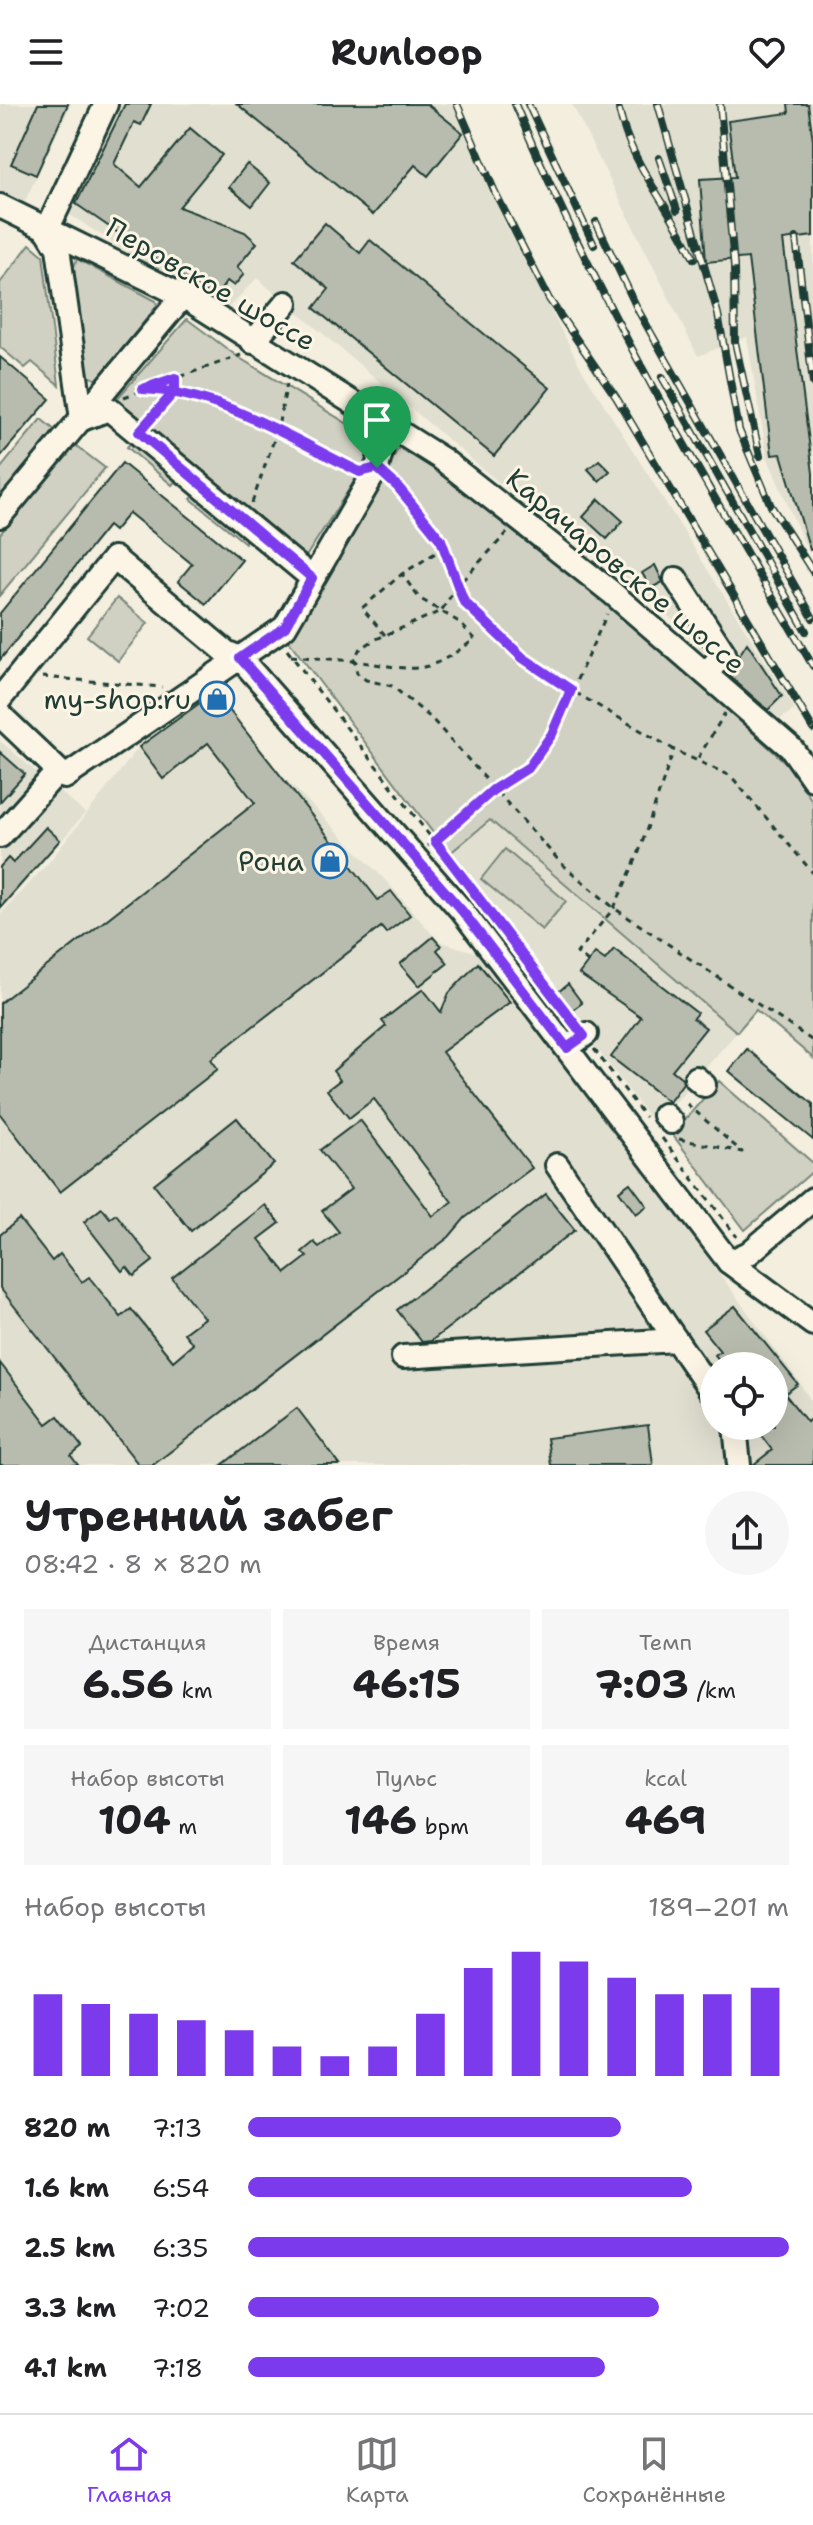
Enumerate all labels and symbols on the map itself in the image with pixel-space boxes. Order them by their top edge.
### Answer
street label: Перовское шоссе [99,208,323,360]
pin [343,386,411,468]
street label: Карачаровское шоссе [498,459,754,683]
place label: my-shop.ru [43,680,191,718]
shop icon: my-shop.ru [198,680,236,718]
place label: Рона [238,842,304,880]
shop icon: Рона [311,842,349,880]

